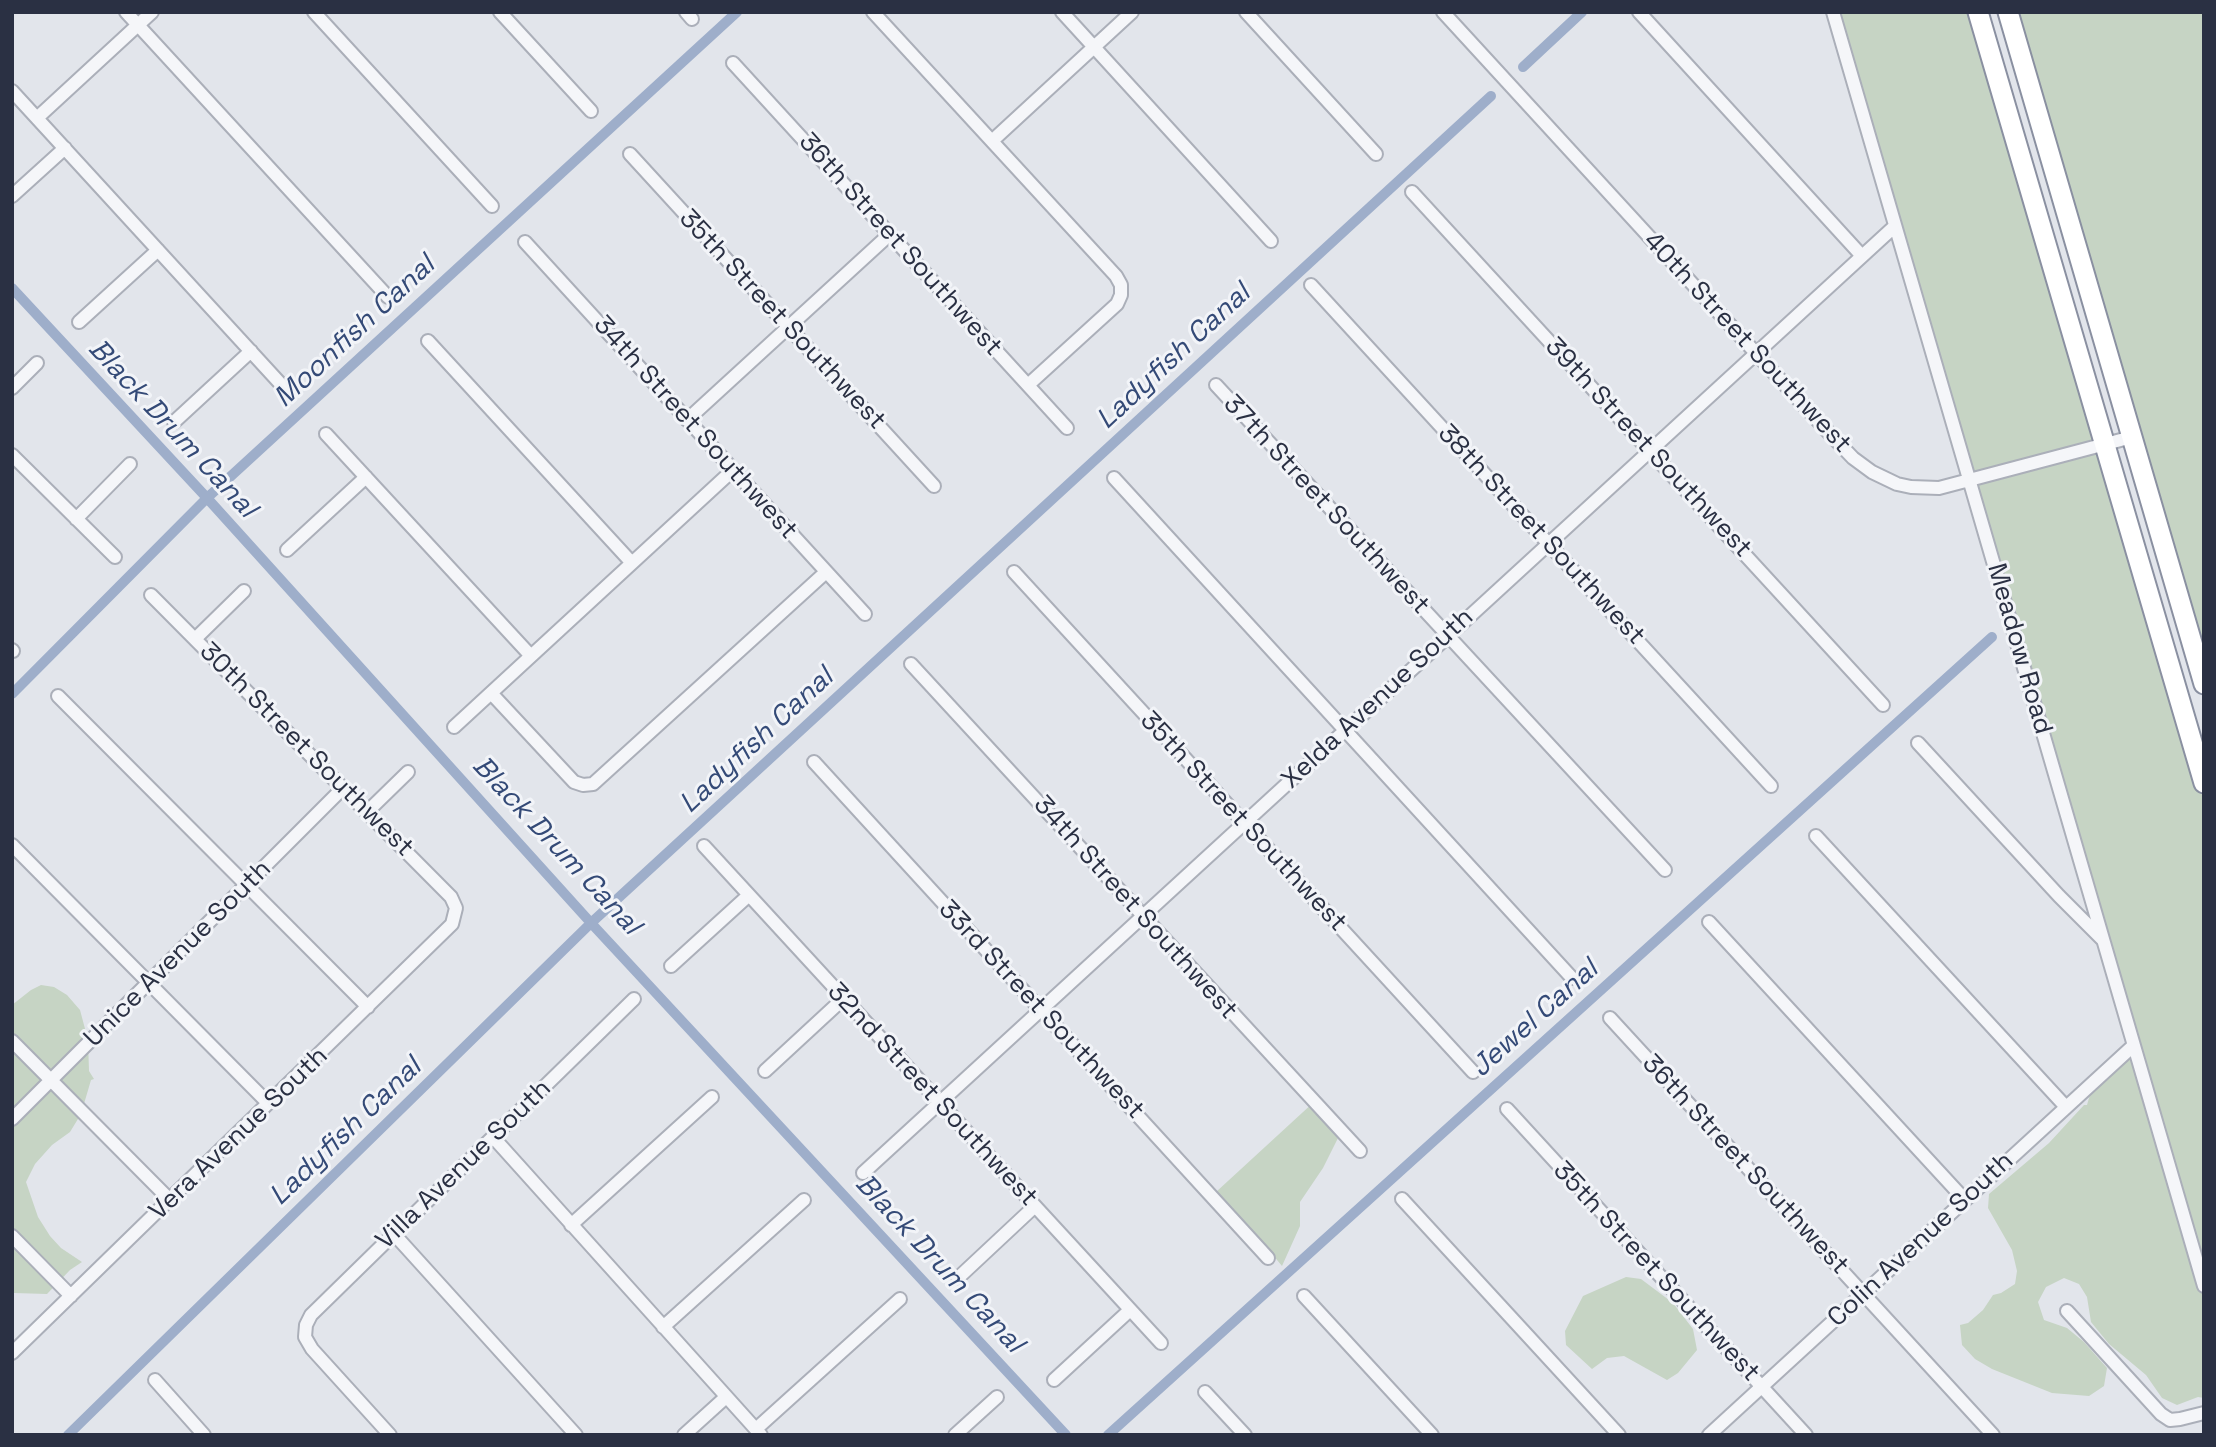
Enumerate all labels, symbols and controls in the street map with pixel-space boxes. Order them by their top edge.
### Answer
street label: 36th Street Southwest [792,127,1008,363]
street label: 35th Street Southwest [672,204,892,436]
street label: 40th Street Southwest [1636,226,1858,460]
water label: Moonfish Canal [268,249,442,415]
water label: Ladyfish Canal [1090,277,1258,437]
street label: 34th Street Southwest [586,310,804,546]
street label: 39th Street Southwest [1538,332,1758,564]
water label: Black Drum Canal [81,333,263,525]
street label: 37th Street Southwest [1216,389,1436,621]
street label: 38th Street Southwest [1431,418,1651,652]
street label: Meadow Road [1980,560,2058,738]
street label: Xelda Avenue South [1276,602,1480,796]
street label: 30th Street Southwest [192,636,420,864]
water label: Ladyfish Canal [673,661,841,821]
street label: 35th Street Southwest [1133,706,1353,938]
water label: Black Drum Canal [465,750,647,942]
street label: 34th Street Southwest [1026,790,1244,1026]
street label: Unice Avenue South [78,854,278,1054]
street label: 33rd Street Southwest [932,894,1150,1126]
water label: Jewel Canal [1465,953,1605,1085]
street label: 32nd Street Southwest [820,977,1044,1213]
street label: Vera Avenue South [143,1041,335,1227]
street label: 36th Street Southwest [1635,1049,1855,1281]
water label: Ladyfish Canal [263,1051,429,1213]
street label: Villa Avenue South [370,1073,558,1257]
street label: Colin Avenue South [1822,1146,2020,1334]
street label: 35th Street Southwest [1546,1156,1766,1388]
water label: Black Drum Canal [848,1168,1030,1360]

